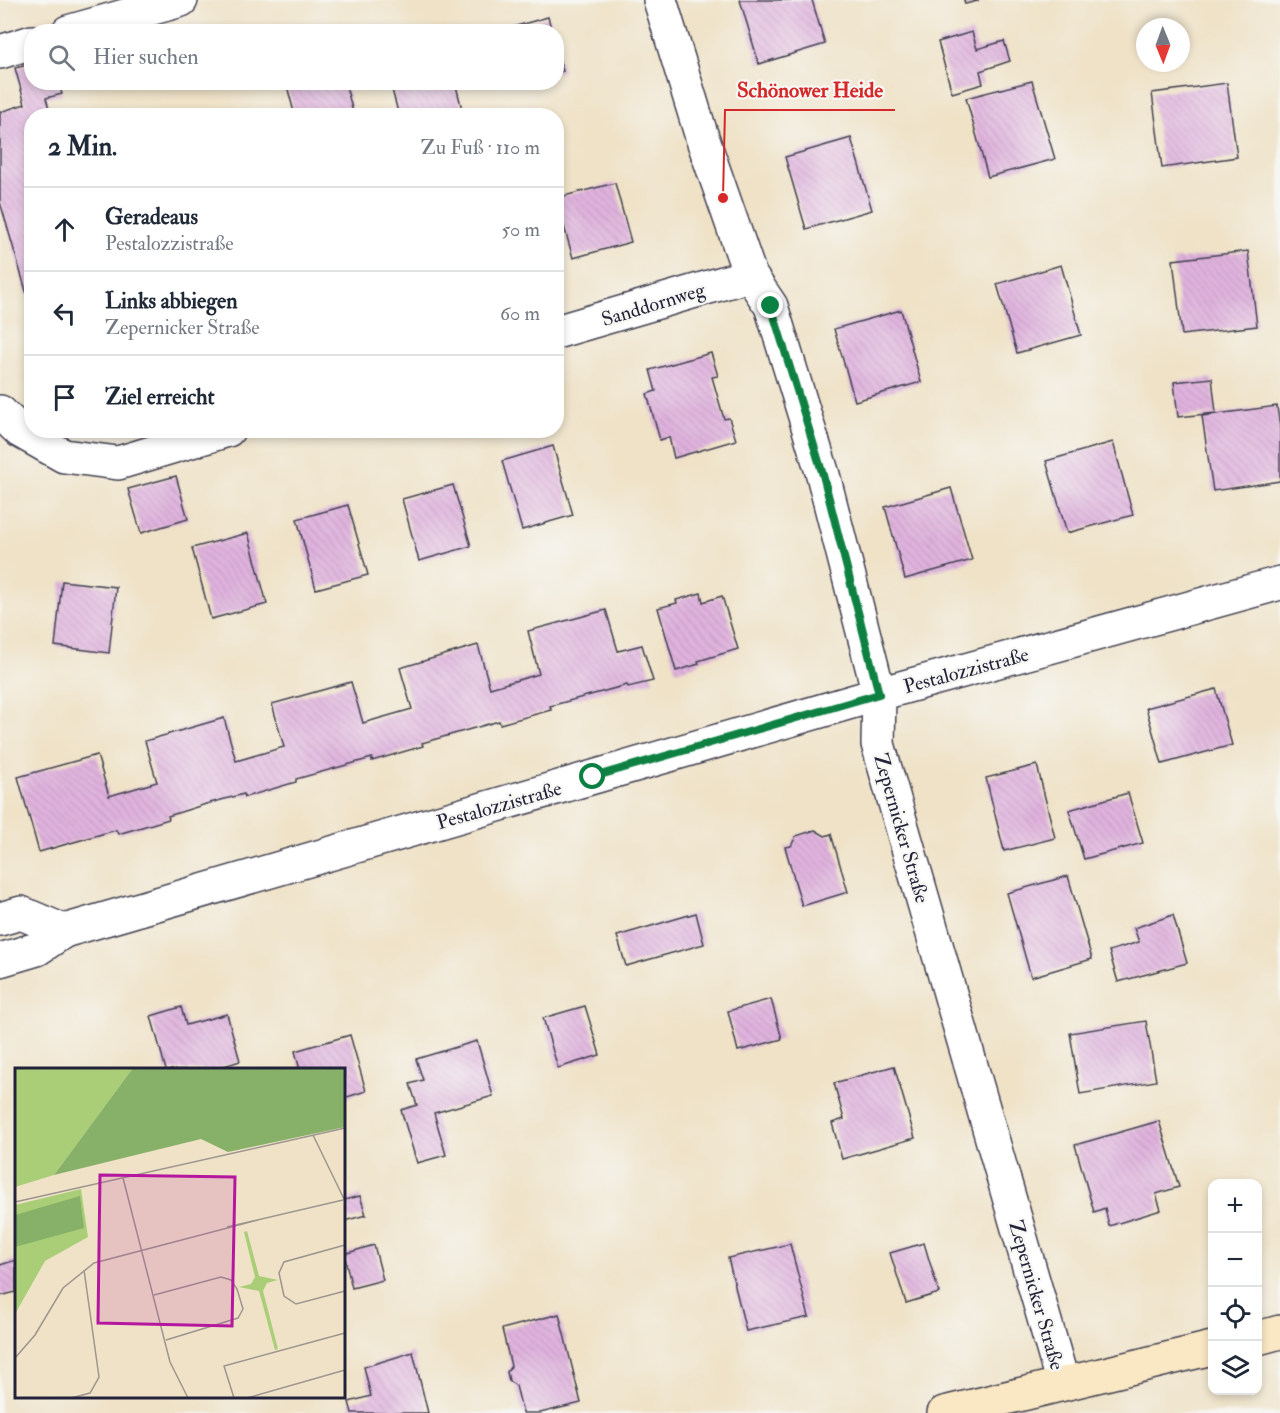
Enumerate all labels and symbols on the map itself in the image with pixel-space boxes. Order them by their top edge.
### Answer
north arrow [1136,18,1190,72]
callout: Schönower Heide [725,71,895,110]
text: Schönower Heide [737,77,883,104]
street label: Sanddornweg [598,277,709,332]
route end [757,292,783,318]
street label: Pestalozzistraße [901,642,1031,699]
street label: Zepernicker Straße [867,750,935,906]
route start [579,763,605,789]
street label: Pestalozzistraße [434,776,564,835]
inset map [15,1068,345,1398]
street label: Zepernicker Straße [1002,1217,1070,1373]

